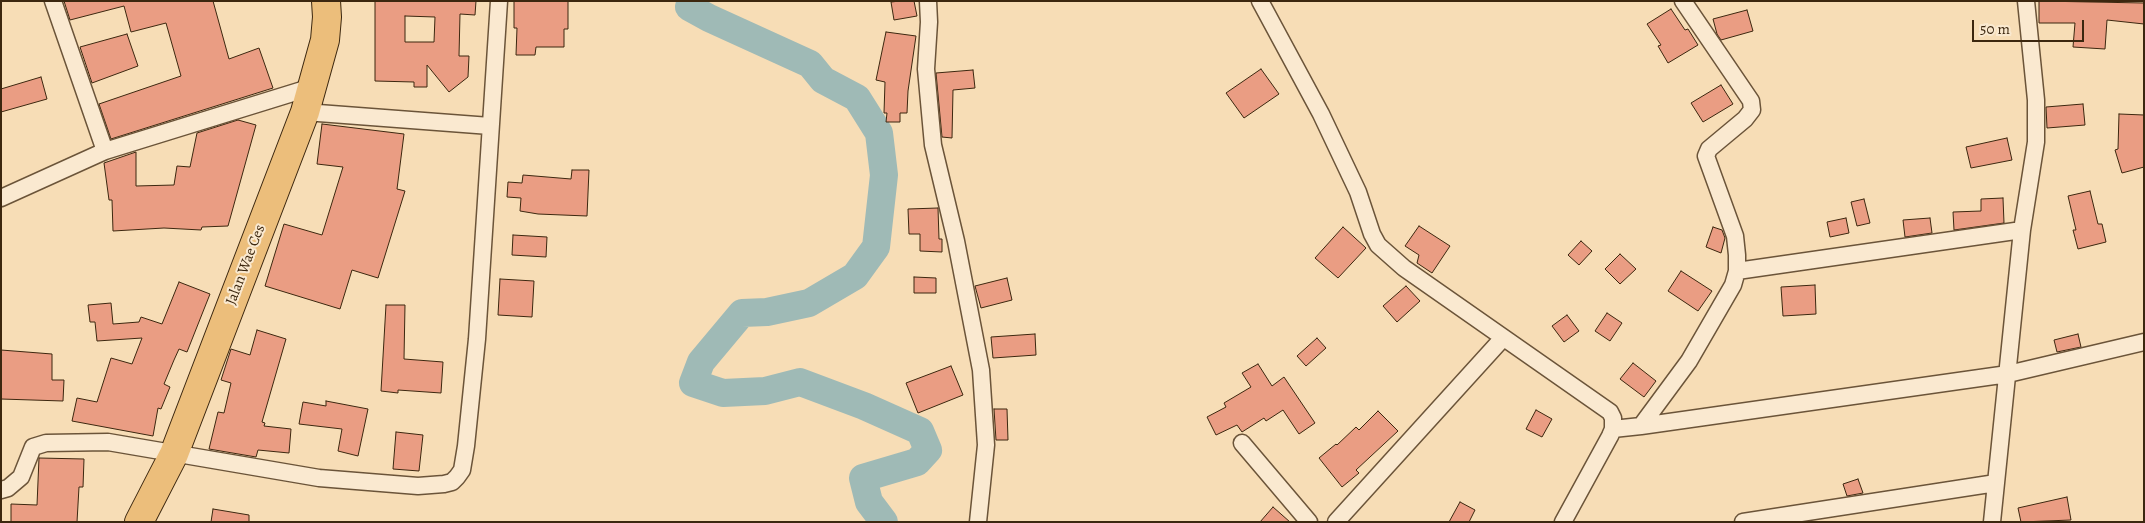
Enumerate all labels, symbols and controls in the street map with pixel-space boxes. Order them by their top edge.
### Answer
scale bar [1975,10,2088,42]
text: 50 m [1980,19,2010,39]
street label: Jalan Wae Ces [222,222,270,308]

